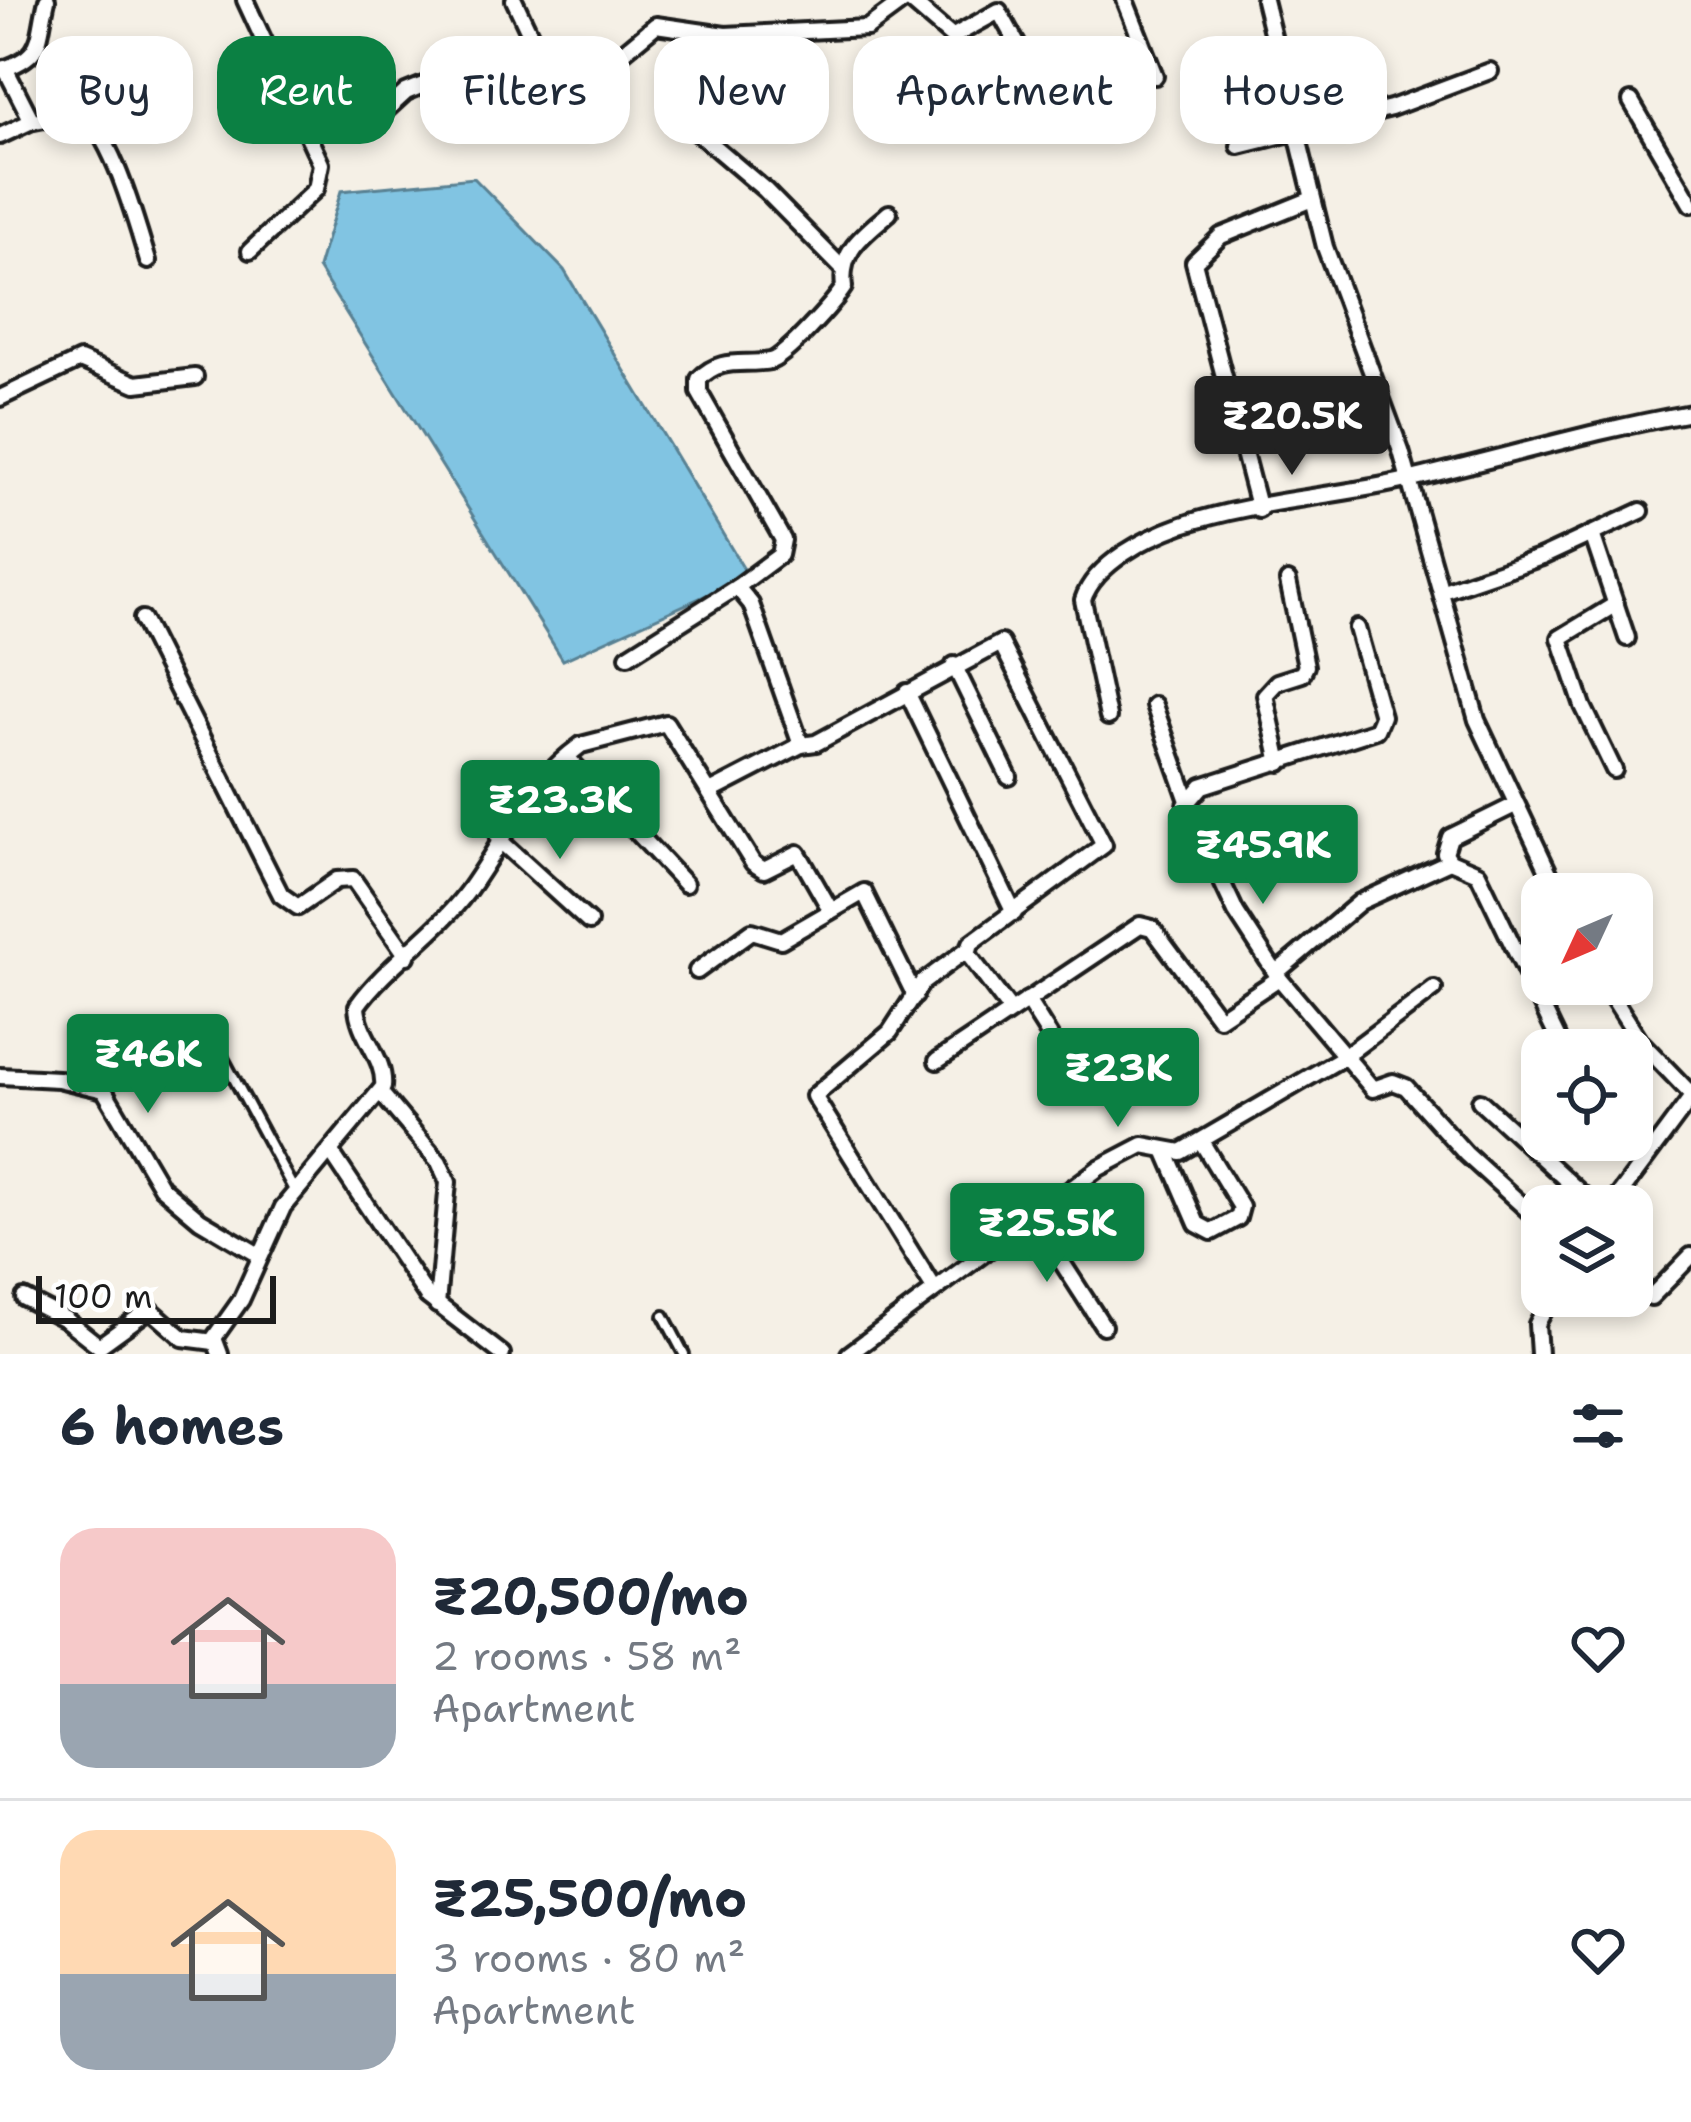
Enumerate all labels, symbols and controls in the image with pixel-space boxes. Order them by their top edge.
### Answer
chip: Buy [36,36,193,144]
chip: Rent [217,36,396,144]
chip: Filters [420,36,630,144]
chip: New [654,36,829,144]
chip: Apartment [853,36,1156,144]
chip: House [1180,36,1387,144]
pin: ₹20.5K [1194,376,1390,478]
text: ₹20.5K [1222,389,1362,441]
pin: ₹23.3K [462,760,658,862]
text: ₹23.3K [488,773,632,825]
pin: ₹45.9K [1165,805,1361,907]
text: ₹45.9K [1195,818,1331,870]
north arrow [1521,873,1653,1005]
map controls [1521,873,1653,1317]
pin: ₹46K [77,1014,219,1116]
text: ₹46K [94,1027,202,1079]
pin: ₹23K [1047,1028,1189,1130]
button: locate [1521,1029,1653,1161]
text: ₹23K [1064,1041,1172,1093]
pin: ₹25.5K [949,1183,1145,1285]
button: layers [1521,1185,1653,1317]
text: ₹25.5K [977,1196,1117,1248]
scale bar [36,1270,276,1323]
text: 100 m [54,1274,153,1319]
text: 6 homes [60,1392,284,1460]
icon: filters [1565,1393,1631,1459]
text: ₹20,500/mo [432,1562,749,1630]
icon: home [156,1576,300,1720]
icon: heart [1565,1615,1631,1681]
text: 2 rooms · 58 m² [432,1630,742,1682]
text: Apartment [432,1682,635,1734]
text: ₹25,500/mo [432,1864,747,1932]
icon: home [156,1878,300,2022]
icon: heart [1565,1917,1631,1983]
text: 3 rooms · 80 m² [432,1932,745,1984]
text: Apartment [432,1984,635,2036]

